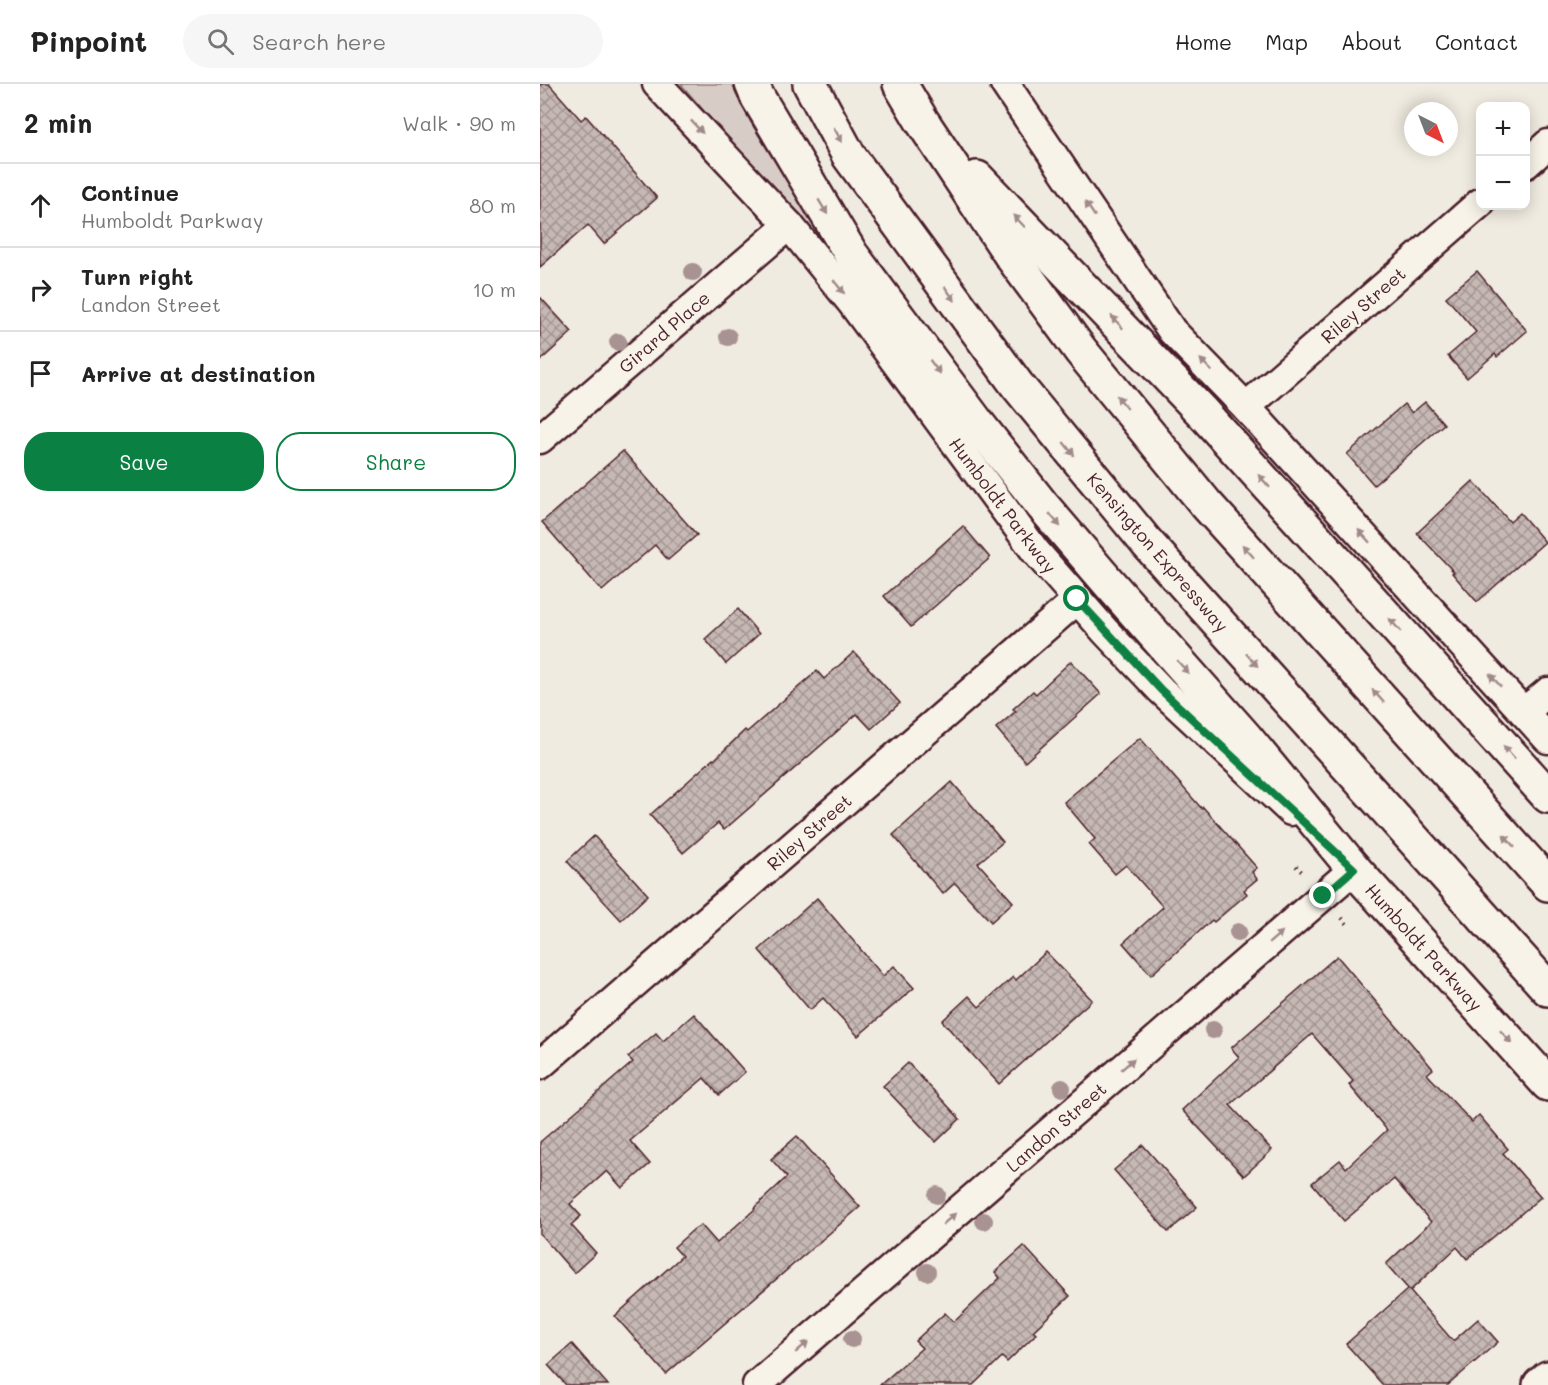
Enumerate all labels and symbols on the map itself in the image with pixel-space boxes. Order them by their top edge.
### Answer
north arrow [1404,102,1458,156]
one-way arrow [690,119,704,134]
one-way arrow [833,127,843,144]
one-way arrow [818,199,828,216]
one-way arrow [1085,201,1096,217]
one-way arrow [1012,214,1026,229]
street label: Riley Street [1315,261,1411,349]
one-way arrow [832,279,845,294]
street label: Girard Place [613,286,715,378]
one-way arrow [944,287,956,302]
one-way arrow [1110,316,1124,330]
one-way arrow [929,358,941,374]
one-way arrow [1199,359,1213,373]
one-way arrow [1116,394,1129,410]
street label: Humboldt Parkway [944,432,1062,578]
one-way arrow [1063,441,1076,457]
street label: Kensington Expressway [1082,467,1234,637]
one-way arrow [1257,473,1271,488]
one-way arrow [1048,512,1061,527]
one-way arrow [1357,528,1371,543]
one-way arrow [1242,544,1255,559]
route start [1063,585,1089,611]
one-way arrow [1388,618,1402,632]
one-way arrow [1245,652,1258,667]
one-way arrow [1176,659,1189,674]
one-way arrow [1488,672,1502,687]
one-way arrow [1372,689,1385,704]
one-way arrow [1503,745,1516,760]
street label: Riley Street [761,788,857,876]
one-way arrow [1503,834,1516,849]
street label: Humboldt Parkway [1360,878,1488,1016]
route end [1309,882,1335,908]
one-way arrow [1268,931,1283,944]
one-way arrow [1499,1030,1513,1045]
one-way arrow [1120,1058,1135,1071]
street label: Landon Street [1001,1077,1111,1177]
one-way arrow [941,1213,956,1226]
one-way arrow [794,1340,809,1354]

